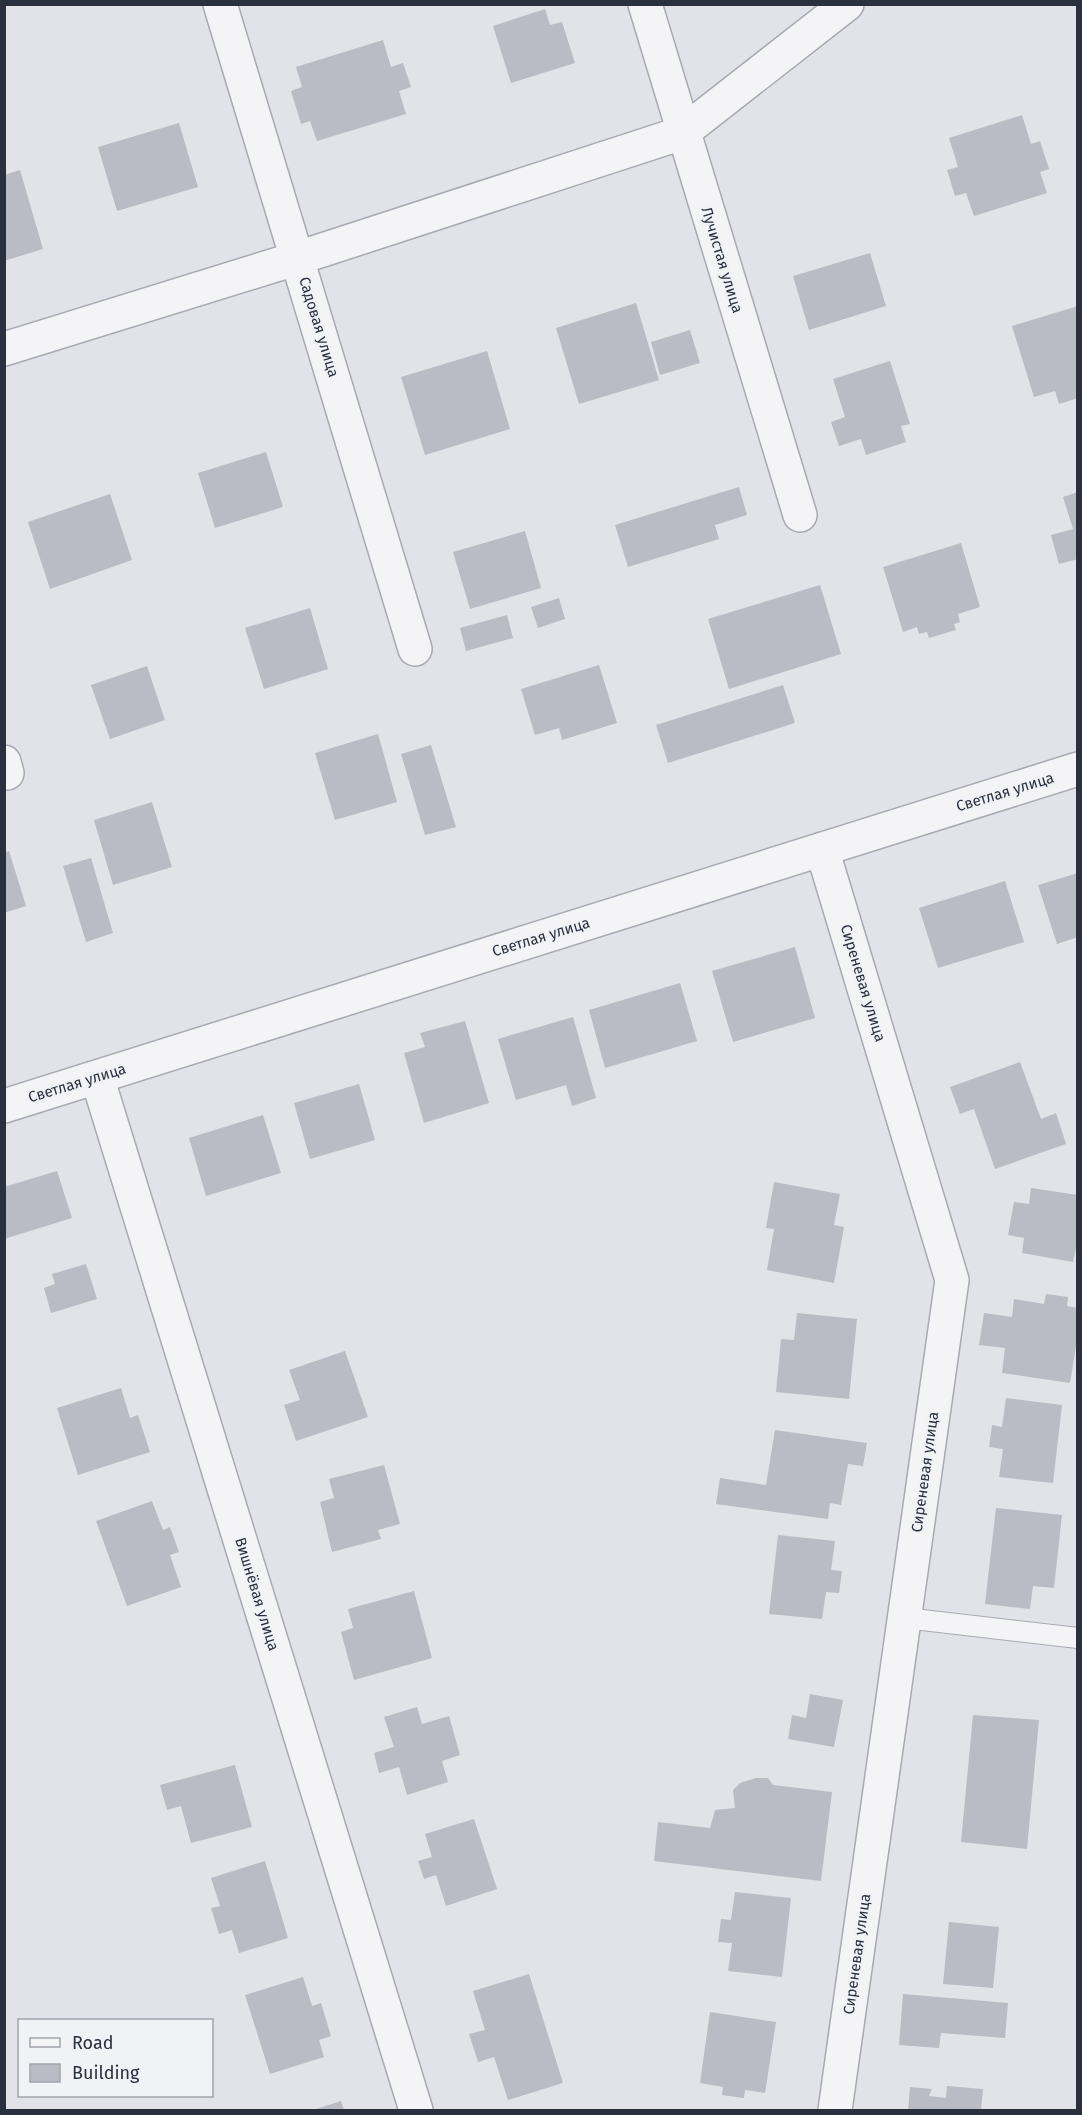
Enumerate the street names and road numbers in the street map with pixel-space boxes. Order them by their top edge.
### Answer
street label: Лучистая улица [697,205,747,315]
street label: Садовая улица [295,275,343,379]
street label: Светлая улица [954,769,1056,815]
street label: Светлая улица [490,914,592,960]
street label: Сиреневая улица [837,922,889,1044]
street label: Светлая улица [26,1060,128,1106]
street label: Сиреневая улица [908,1410,942,1534]
street label: Вишнёвая улица [231,1535,283,1653]
street label: Сиреневая улица [840,1892,874,2016]

